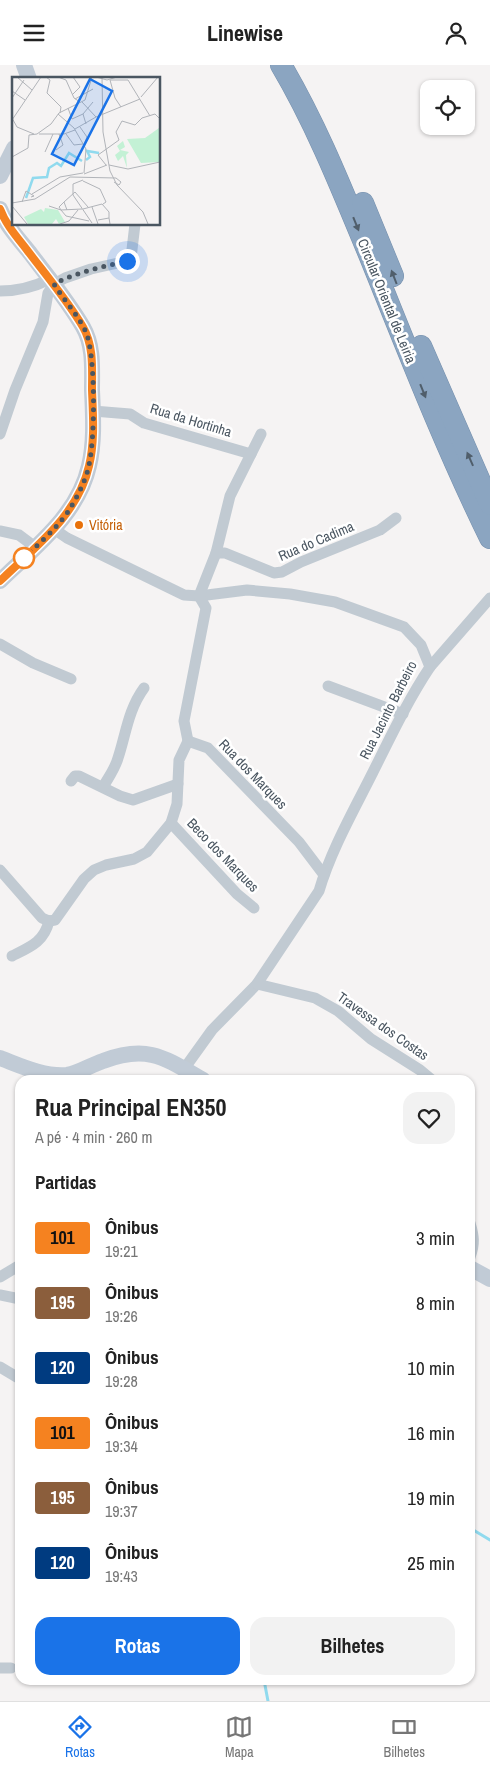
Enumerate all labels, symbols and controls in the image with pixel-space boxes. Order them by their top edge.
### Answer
text: Linewise [207,18,283,48]
icon: menu [20,19,48,47]
icon: person [442,19,470,47]
inset map [12,77,160,225]
map controls [420,80,475,135]
button: locate [420,80,475,135]
one-way arrow [353,217,361,231]
street label: Circular Oriental de Leiria [354,236,420,366]
your location [115,249,140,274]
one-way arrow [389,270,397,284]
one-way arrow [420,384,428,398]
street label: Rua da Hortinha [148,399,234,441]
one-way arrow [465,452,473,466]
place label: Vitória [89,516,123,534]
street label: Rua do Cadima [275,517,357,565]
marker: Vitória [73,519,85,531]
unlabelled marker [13,547,35,569]
street label: Rua Jacinto Barbeiro [355,658,421,762]
street label: Rua dos Marques [215,735,291,813]
street label: Beco dos Marques [183,814,263,896]
street label: Travessa dos Costas [334,988,432,1064]
text: Rua Principal EN350 [35,1091,226,1123]
button: heart [403,1092,455,1144]
text: A pé · 4 min · 260 m [35,1126,152,1148]
text: Partidas [35,1169,96,1195]
text: Ônibus [105,1214,159,1240]
text: 101 [50,1225,75,1250]
text: 3 min [416,1225,455,1251]
text: 19:21 [105,1240,138,1262]
text: Ônibus [105,1279,159,1305]
text: 195 [50,1290,75,1315]
text: 8 min [416,1290,455,1316]
text: 19:26 [105,1305,138,1327]
text: Ônibus [105,1344,159,1370]
text: 120 [50,1355,75,1380]
text: 10 min [407,1355,455,1381]
text: 19:28 [105,1370,138,1392]
text: Ônibus [105,1409,159,1435]
text: 101 [50,1420,75,1445]
text: 16 min [407,1420,455,1446]
text: 19:34 [105,1435,138,1457]
text: Ônibus [105,1474,159,1500]
text: 195 [50,1485,75,1510]
text: 19 min [407,1485,455,1511]
text: 19:37 [105,1500,138,1522]
text: Ônibus [105,1539,159,1565]
text: 120 [50,1550,75,1575]
text: 25 min [407,1550,455,1576]
text: 19:43 [105,1565,138,1587]
button: Rotas [35,1617,240,1675]
button: Bilhetes [250,1617,455,1675]
tab: Rotas [65,1713,95,1761]
tab: Mapa [225,1713,254,1761]
tab: Bilhetes [384,1713,425,1761]

